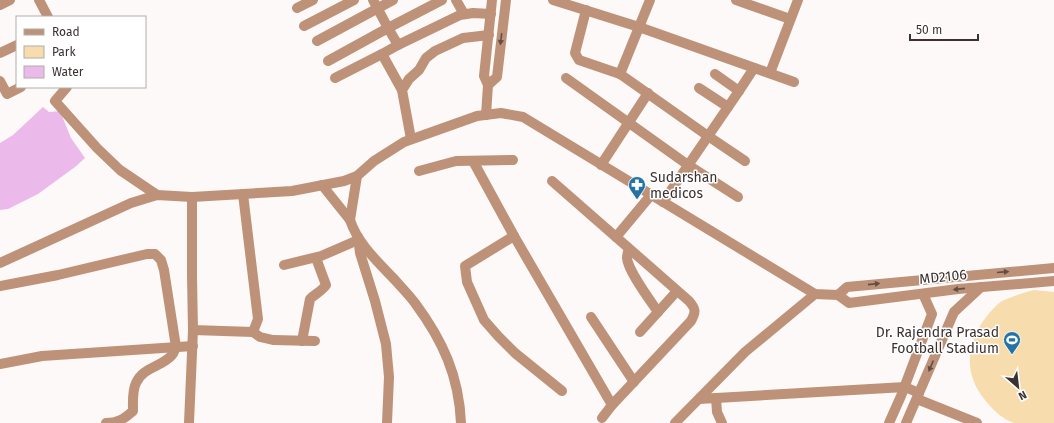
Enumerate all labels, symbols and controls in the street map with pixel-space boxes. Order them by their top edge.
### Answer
legend [16,16,146,88]
scale bar [910,16,978,42]
text: 50 m [916,23,942,37]
text: Road [52,25,80,39]
one-way arrow [498,33,504,45]
text: Park [52,45,76,59]
text: Water [52,65,84,79]
place label: Sudarshan medicos [650,169,718,202]
pharmacy icon: Sudarshan medicos [627,175,647,200]
street label: MD2106 [918,266,968,288]
one-way arrow [997,269,1009,276]
one-way arrow [868,281,880,287]
one-way arrow [953,286,965,292]
place label: Dr. Rajendra Prasad Football Stadium [876,324,999,357]
sports icon: Dr. Rajendra Prasad Football Stadium [1002,330,1022,355]
one-way arrow [927,360,933,372]
north arrow [998,367,1038,407]
text: N [1016,388,1029,403]

